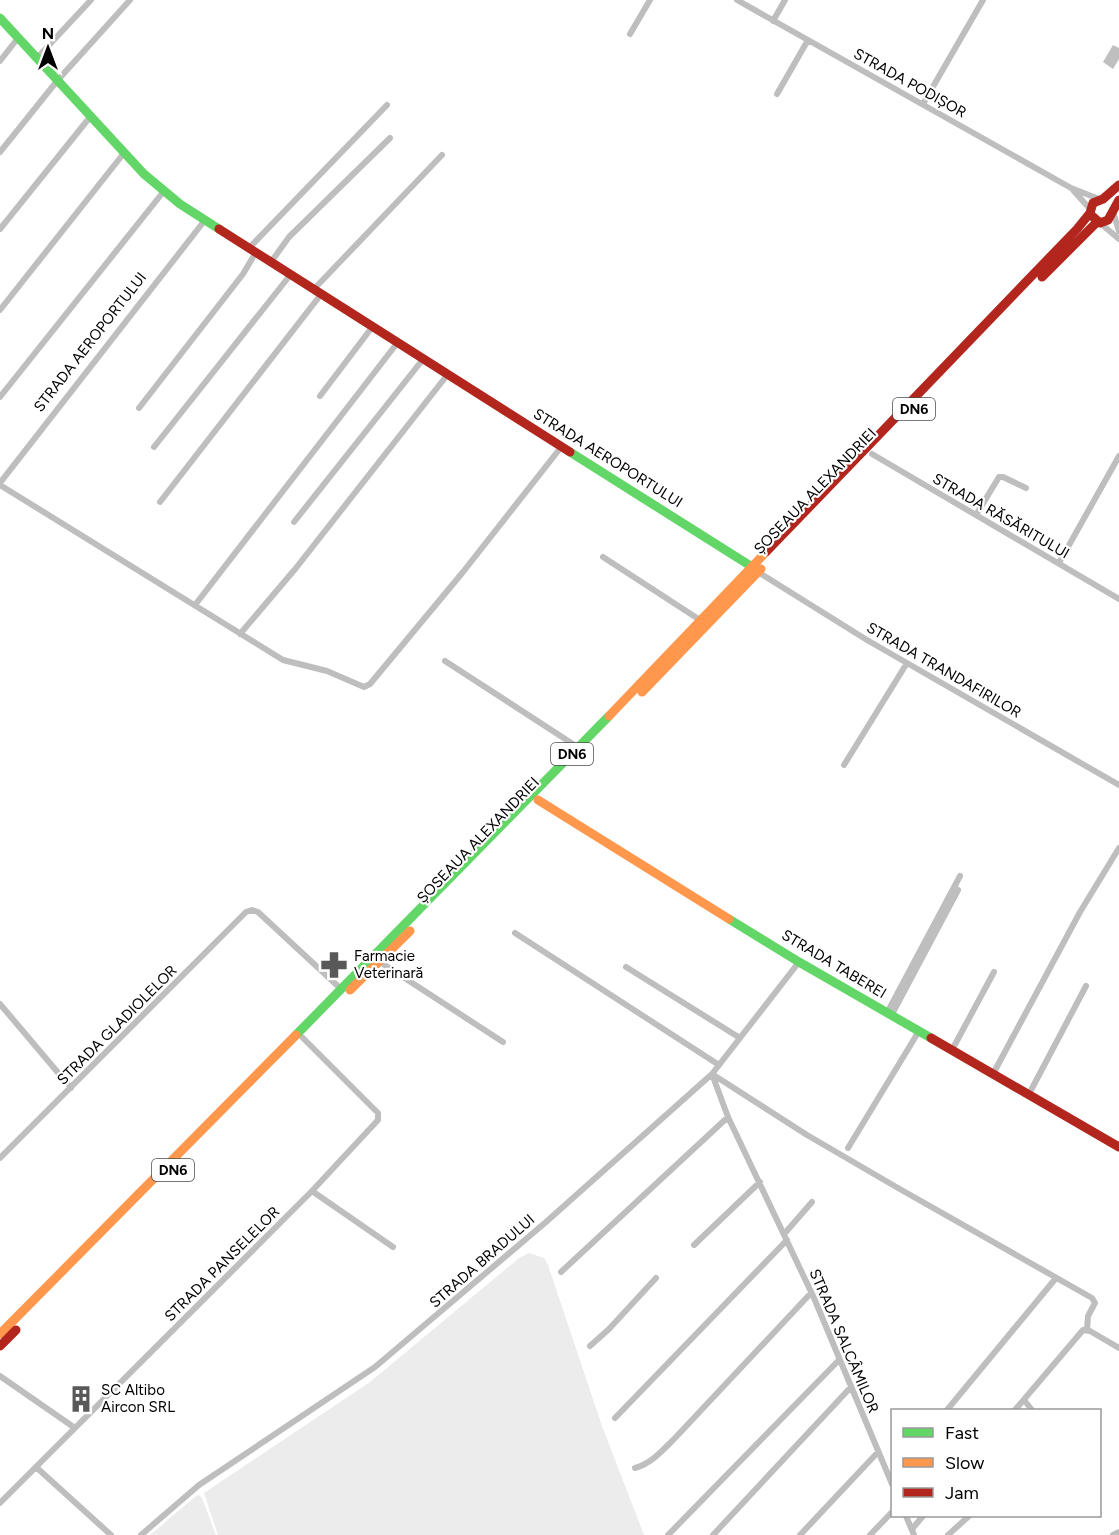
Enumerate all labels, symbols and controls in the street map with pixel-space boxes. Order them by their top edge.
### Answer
north arrow [18,18,78,78]
text: N [42,24,54,43]
street label: STRADA PODIȘOR [850,45,970,121]
street label: STRADA AEROPORTULUI [30,269,150,415]
road number: DN6 [893,398,935,420]
street label: STRADA AEROPORTULUI [530,405,686,511]
street label: ȘOSEAUA ALEXANDRIEI [750,424,880,558]
street label: STRADA RĂSĂRITULUI [929,469,1073,563]
street label: STRADA TRANDAFIRILOR [864,618,1024,722]
road number: DN6 [551,743,593,765]
street label: ȘOSEAUA ALEXANDRIEI [413,773,543,907]
street label: STRADA TABEREI [778,926,890,1002]
place label: Farmacie Veterinară [354,947,423,982]
pharmacy icon: Farmacie Veterinară [319,950,349,980]
street label: STRADA GLADIOLELOR [53,961,181,1089]
road number: DN6 [152,1159,194,1181]
street label: STRADA PANSELELOR [161,1203,283,1325]
street label: STRADA BRADULUI [426,1210,538,1312]
street label: STRADA SALCÂMILOR [805,1266,883,1416]
place label: SC Altibo Aircon SRL [101,1381,175,1416]
building icon: SC Altibo Aircon SRL [66,1384,96,1414]
legend [891,1409,1101,1517]
text: Fast [945,1422,979,1444]
text: Slow [945,1452,984,1474]
text: Jam [945,1482,979,1504]

